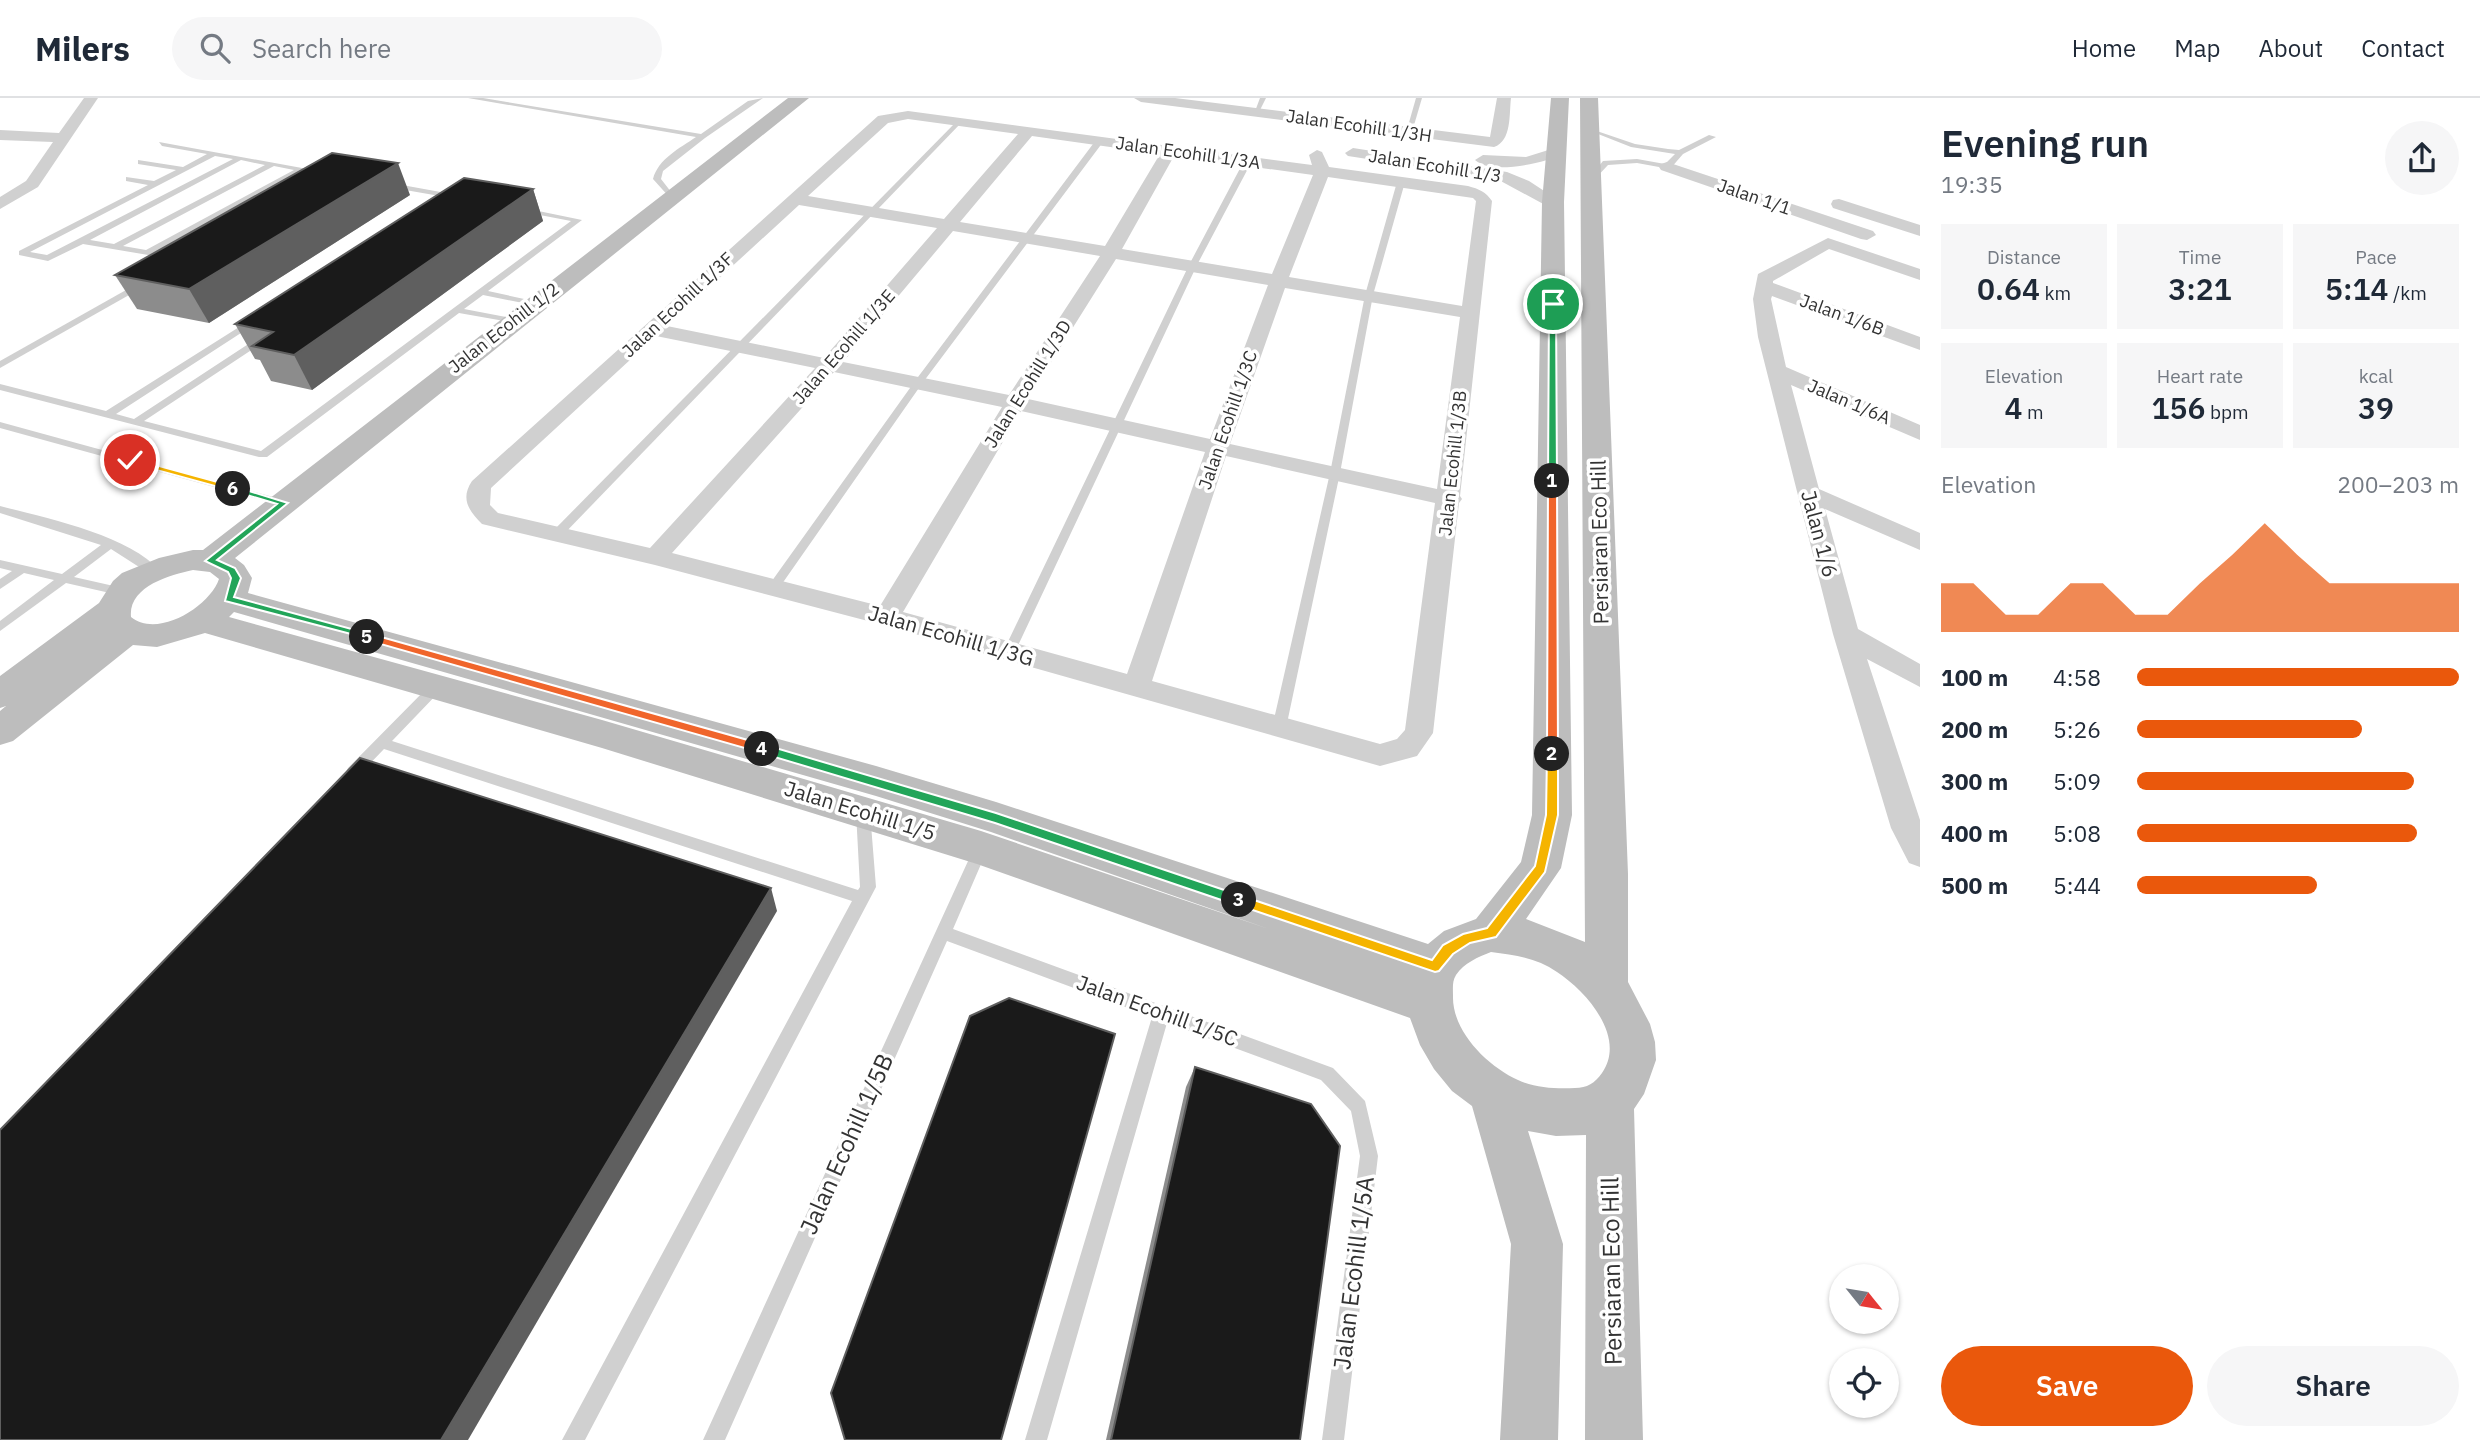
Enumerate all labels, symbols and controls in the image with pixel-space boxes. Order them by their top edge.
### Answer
search box [172,17,662,80]
text: Milers [35,27,130,70]
icon: search [196,29,234,67]
text: Search here [252,31,391,65]
text: Home [2072,32,2136,64]
text: Map [2174,32,2220,64]
text: About [2258,32,2323,64]
text: Contact [2361,32,2445,64]
street label: Jalan Ecohill 1/3H [1285,104,1433,147]
text: Evening run [1941,118,2149,167]
button: share [2385,121,2459,195]
street label: Jalan Ecohill 1/3A [1114,131,1262,174]
street label: Jalan Ecohill 1/3 [1367,144,1503,187]
text: 19:35 [1941,169,2003,199]
street label: Jalan 1/1 [1714,173,1794,220]
text: Distance [1987,245,2061,269]
text: Time [2179,245,2221,269]
text: Pace [2355,245,2397,269]
street label: Jalan Ecohill 1/3F [617,247,738,362]
text: 0.64 [1977,269,2040,308]
text: 3:21 [2168,269,2232,308]
text: 5:14 [2325,269,2389,308]
pin [1523,274,1583,334]
street label: Jalan Ecohill 1/2 [444,277,564,378]
text: km [2040,281,2071,305]
text: /km [2389,281,2427,305]
street label: Jalan Ecohill 1/3E [787,284,900,409]
icon: arrive [1534,285,1572,323]
street label: Jalan 1/6B [1797,289,1887,340]
street label: Jalan Ecohill 1/3D [979,316,1076,452]
street label: Jalan Ecohill 1/3C [1193,347,1262,492]
text: Elevation [1985,364,2063,388]
text: Heart rate [2157,364,2243,388]
text: kcal [2359,364,2393,388]
street label: Jalan 1/6A [1804,374,1895,429]
text: 4 [2004,388,2022,427]
text: 156 [2151,388,2205,427]
text: 39 [2358,388,2394,427]
street label: Jalan Ecohill 1/3B [1433,389,1472,537]
text: m [2022,400,2044,424]
text: bpm [2205,400,2249,424]
pin [100,430,160,490]
icon: check [111,441,149,479]
street label: Persiaran Eco Hill [1584,459,1614,625]
pin: 1 [1534,464,1570,498]
text: 1 [1546,468,1557,492]
text: Elevation [1941,469,2036,499]
text: 200–203 m [2337,469,2459,499]
pin: 6 [216,472,250,506]
text: 6 [227,476,238,500]
street label: Jalan 1/6 [1795,487,1845,580]
street label: Jalan Ecohill 1/3G [865,598,1037,672]
pin: 5 [350,620,384,654]
text: 5 [361,624,372,648]
text: 100 m [1941,662,2008,692]
text: 4:58 [2053,662,2101,692]
text: 200 m [1941,714,2008,744]
text: 5:26 [2053,714,2101,744]
pin: 4 [744,732,780,766]
text: 4 [756,736,767,760]
pin: 2 [1534,736,1570,772]
text: 2 [1546,741,1557,765]
text: 300 m [1941,766,2008,796]
text: 5:09 [2053,766,2101,796]
street label: Jalan Ecohill 1/5 [781,774,939,846]
text: 400 m [1941,818,2008,848]
text: 5:08 [2053,818,2101,848]
text: 500 m [1941,870,2008,900]
text: 5:44 [2053,870,2101,900]
pin: 3 [1222,882,1256,918]
text: 3 [1233,887,1244,911]
street label: Jalan Ecohill 1/5C [1073,968,1242,1052]
street label: Jalan Ecohill 1/5B [792,1048,900,1239]
street label: Jalan Ecohill 1/5A [1325,1174,1381,1371]
street label: Persiaran Eco Hill [1593,1177,1629,1365]
north arrow [1829,1264,1899,1334]
map controls [1829,1264,1899,1418]
button: Save [1941,1346,2193,1426]
button: Share [2207,1346,2459,1426]
button: locate [1829,1348,1899,1418]

